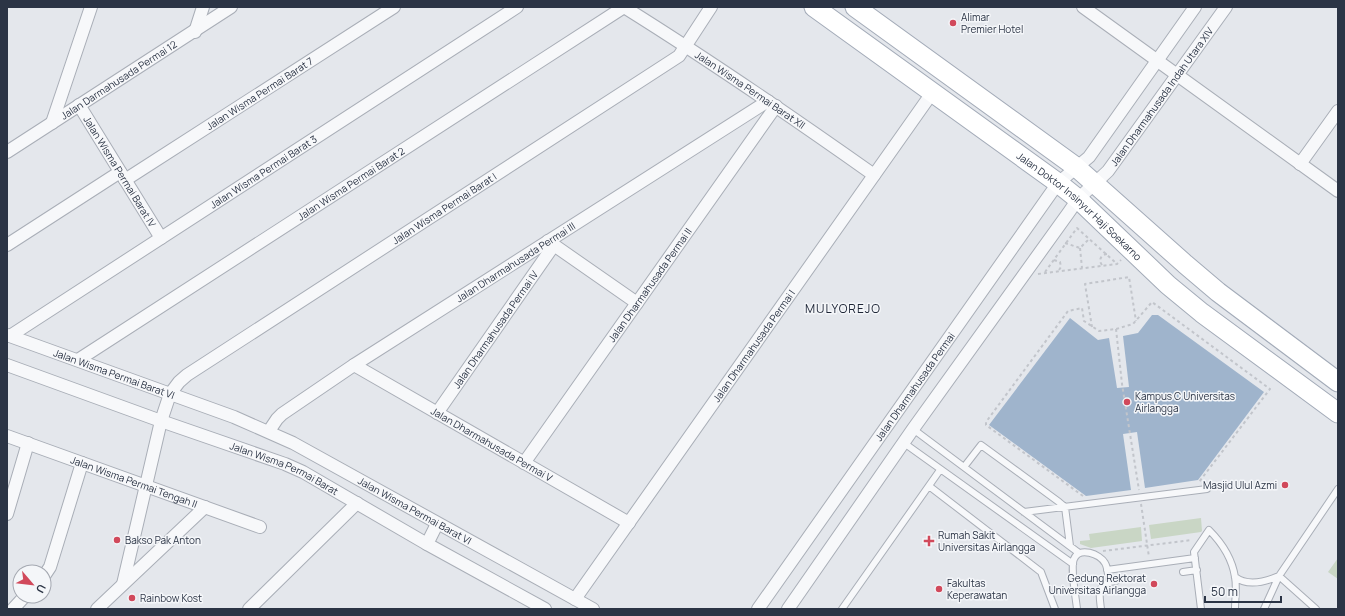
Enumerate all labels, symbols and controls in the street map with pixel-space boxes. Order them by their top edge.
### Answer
place label: Alimar Premier Hotel [961,10,1023,36]
marker: Alimar Premier Hotel [948,18,958,28]
street label: Jalan Dharmahusada Indah Utara XIV [1107,24,1216,169]
street label: Jalan Darmahusada Permai 12 [58,37,180,122]
street label: Jalan Wisma Permai Barat XII [692,47,808,132]
street label: Jalan Wisma Permai Barat 7 [203,54,316,133]
street label: Jalan Wisma Permai Barat IV [80,113,159,230]
street label: Jalan Wisma Permai Barat 3 [207,132,320,212]
street label: Jalan Wisma Permai Barat 2 [295,144,408,223]
street label: Jalan Doktor Insinyur Haji Soekarno [1014,149,1145,263]
street label: Jalan Wisma Permai Barat I [389,169,499,247]
street label: Jalan Dharmahusada Permai III [453,219,578,305]
street label: Jalan Dharmahusada Permai II [605,225,695,345]
street label: Jalan Dharmahusada Permai IV [449,268,541,391]
street label: Jalan Dharmahusada Permai I [709,287,798,405]
district label: MULYOREJO [805,300,881,317]
street label: Jalan Dharmahusada Permai [871,329,958,444]
street label: Jalan Wisma Permai Barat VI [52,345,177,402]
place label: Kampus C Universitas Airlangga [1135,389,1235,415]
marker: Kampus C Universitas Airlangga [1122,397,1132,407]
street label: Jalan Dharmahusada Permai V [428,404,555,485]
street label: Jalan Wisma Permai Barat [228,438,341,498]
street label: Jalan Wisma Permai Tengah II [69,452,199,511]
street label: Jalan Wisma Permai Barat VI [355,473,474,547]
place label: Masjid Ulul Azmi [1203,478,1277,492]
marker: Masjid Ulul Azmi [1280,480,1290,490]
place label: Rumah Sakit Universitas Airlangga [938,528,1035,554]
place label: Bakso Pak Anton [125,533,201,547]
marker: Bakso Pak Anton [112,535,122,545]
marker: Rumah Sakit Universitas Airlangga [923,535,935,547]
north arrow [12,564,52,604]
place label: Gedung Rektorat Universitas Airlangga [1049,571,1146,597]
place label: Fakultas Keperawatan [947,576,1007,602]
scale bar [1205,578,1281,604]
marker: Gedung Rektorat Universitas Airlangga [1149,579,1159,589]
text: U [33,582,50,596]
text: 50 m [1211,583,1238,600]
marker: Fakultas Keperawatan [934,584,944,594]
place label: Rainbow Kost [140,591,202,605]
marker: Rainbow Kost [127,593,137,603]

